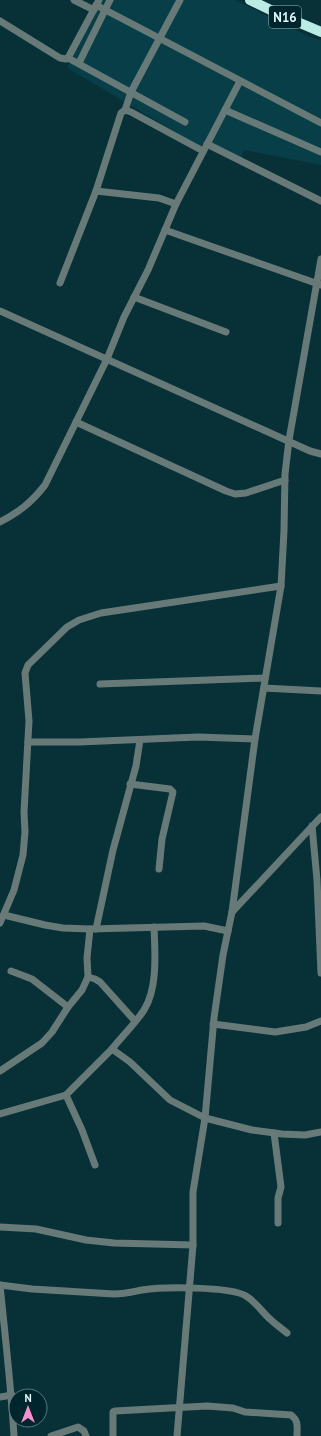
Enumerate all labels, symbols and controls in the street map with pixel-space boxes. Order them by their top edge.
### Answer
road number: N16 [269,6,301,28]
north arrow [8,1388,48,1428]
text: N [24,1391,32,1405]

